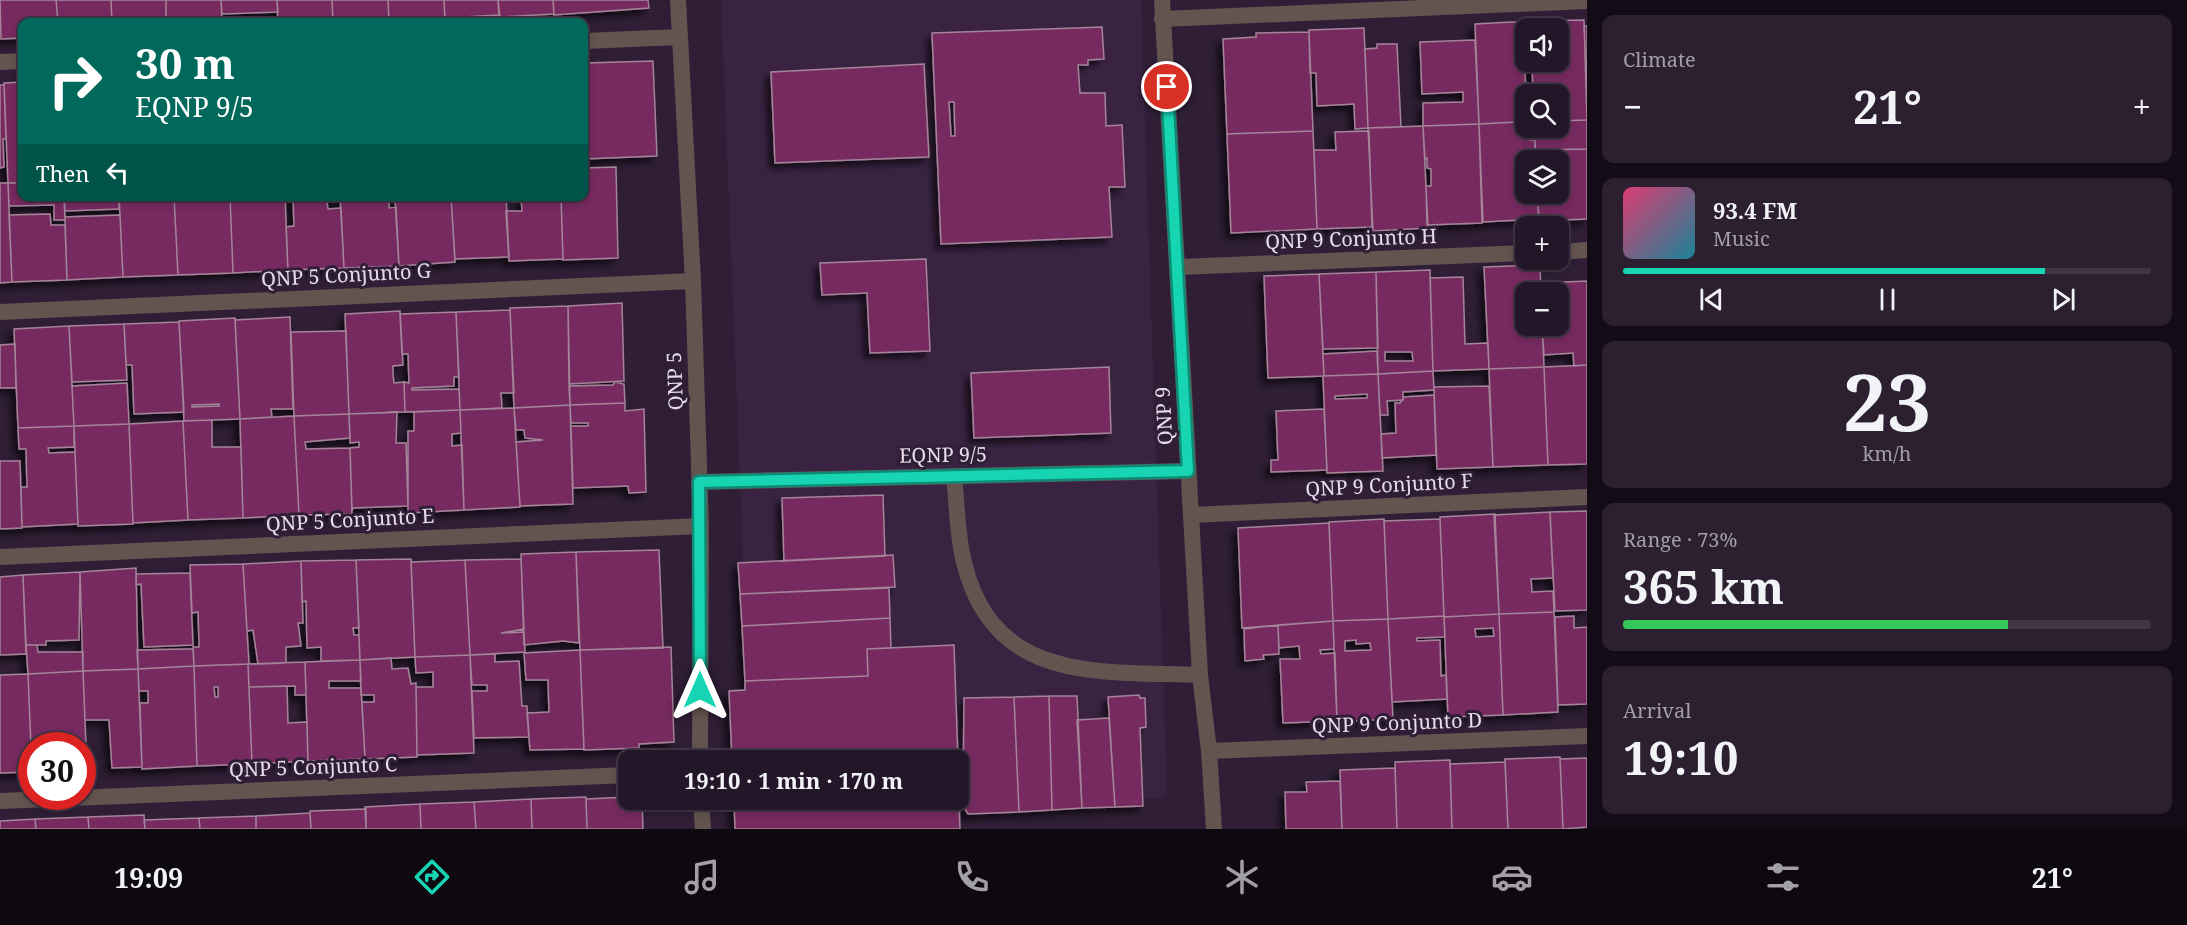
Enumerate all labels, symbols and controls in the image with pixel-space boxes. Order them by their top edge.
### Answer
map controls [1515,18,1569,336]
button: sound [1515,18,1569,72]
text: 30 m [135,34,235,91]
icon: right [36,42,114,120]
text: Climate [1623,46,1696,73]
pin [1141,61,1192,112]
icon: arrive [1150,70,1183,103]
text: 21° [1853,76,1922,137]
button: search [1515,84,1569,138]
text: − [1623,84,1642,129]
text: + [2133,84,2151,129]
text: EQNP 9/5 [135,88,254,125]
button: layers [1515,150,1569,204]
icon: left [101,156,134,189]
text: Then [36,158,89,188]
text: 93.4 FM [1713,195,1797,225]
button: + [1515,216,1569,270]
street label: QNP 9 Conjunto H [1265,222,1437,255]
text: Music [1713,225,1770,252]
street label: QNP 5 Conjunto G [260,257,432,292]
button: − [1515,282,1569,336]
icon: previous [1695,283,1728,316]
icon: pause [1871,283,1904,316]
icon: next [2047,283,2080,316]
text: 23 [1843,348,1931,454]
street label: QNP 5 [660,351,689,411]
street label: QNP 9 [1148,386,1179,446]
street label: EQNP 9/5 [899,440,987,469]
text: km/h [1862,440,1912,467]
street label: QNP 9 Conjunto F [1305,467,1473,502]
street label: QNP 5 Conjunto E [265,502,435,537]
text: Range · 73% [1623,526,1737,553]
text: 365 km [1623,556,1784,617]
position arrow [668,658,732,722]
text: Arrival [1623,697,1691,724]
street label: QNP 9 Conjunto D [1311,706,1483,739]
text: 19:10 [1623,727,1738,788]
speed limit sign: 30 [18,732,96,810]
street label: QNP 5 Conjunto C [228,750,397,783]
text: 19:10 · 1 min · 170 m [684,765,903,795]
icon: directions [411,856,453,898]
icon: music [681,856,723,898]
icon: phone [951,856,993,898]
icon: climate [1221,856,1263,898]
icon: car [1491,856,1533,898]
icon: filters [1762,856,1804,898]
text: 19:09 [114,859,183,896]
text: 21° [2032,859,2073,896]

